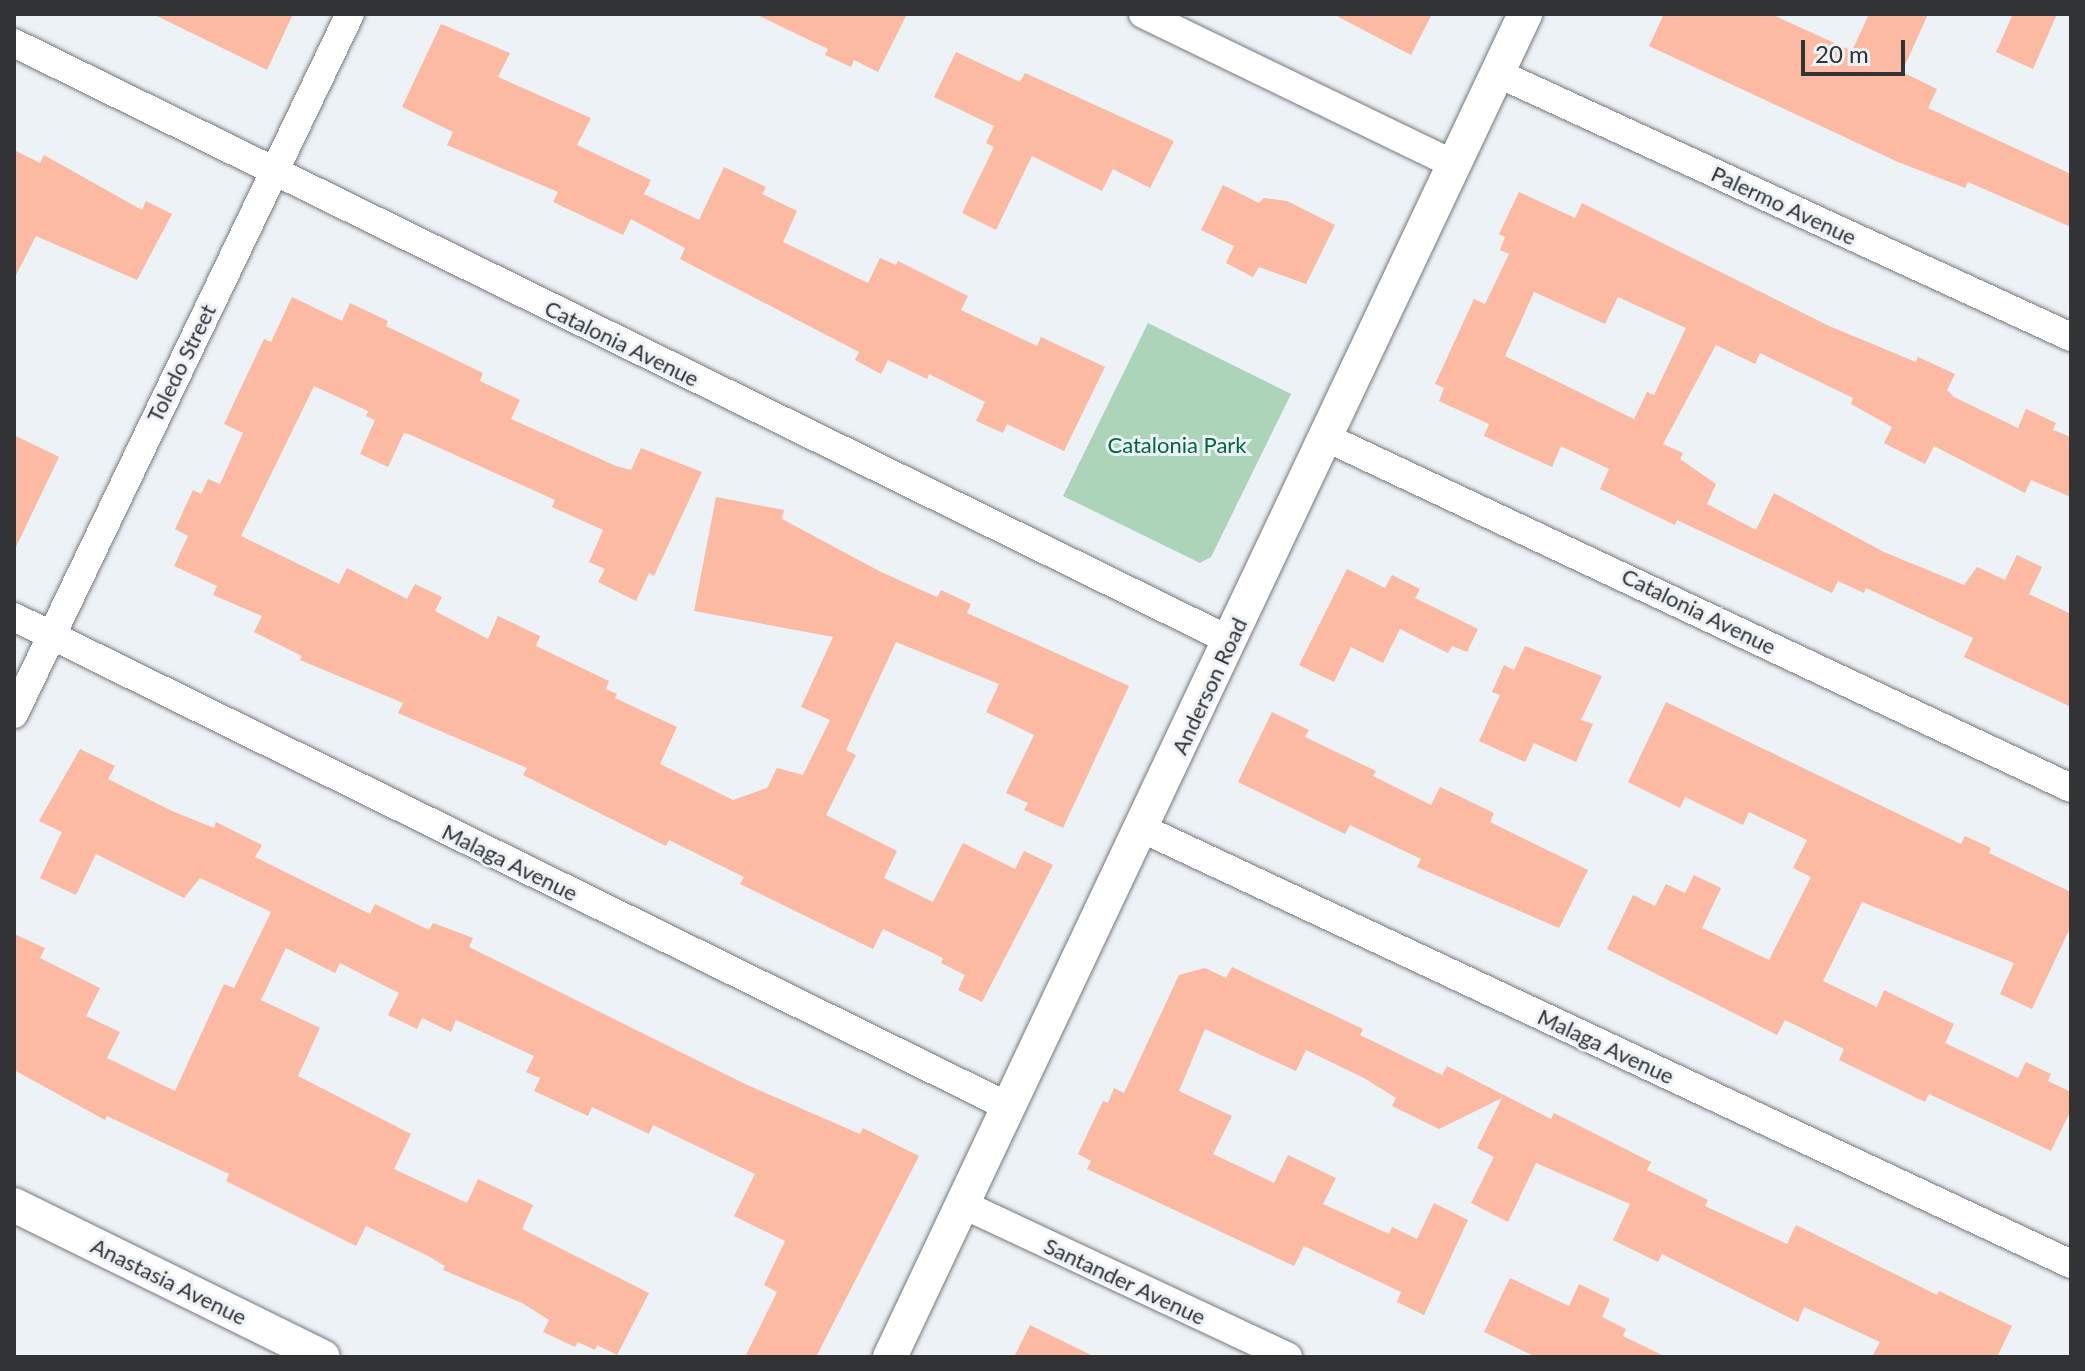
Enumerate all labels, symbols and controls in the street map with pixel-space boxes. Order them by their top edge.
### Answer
scale bar [1805,24,1909,74]
text: 20 m [1815,39,1869,68]
street label: Palermo Avenue [1707,160,1861,250]
street label: Catalonia Avenue [540,294,704,392]
street label: Toledo Street [141,300,221,426]
park label: Catalonia Park [1107,432,1247,458]
street label: Catalonia Avenue [1617,562,1781,660]
street label: Anderson Road [1166,613,1252,759]
street label: Malaga Avenue [438,818,582,906]
street label: Malaga Avenue [1533,1003,1679,1089]
street label: Anastasia Avenue [87,1232,251,1330]
street label: Santander Avenue [1040,1232,1210,1330]

